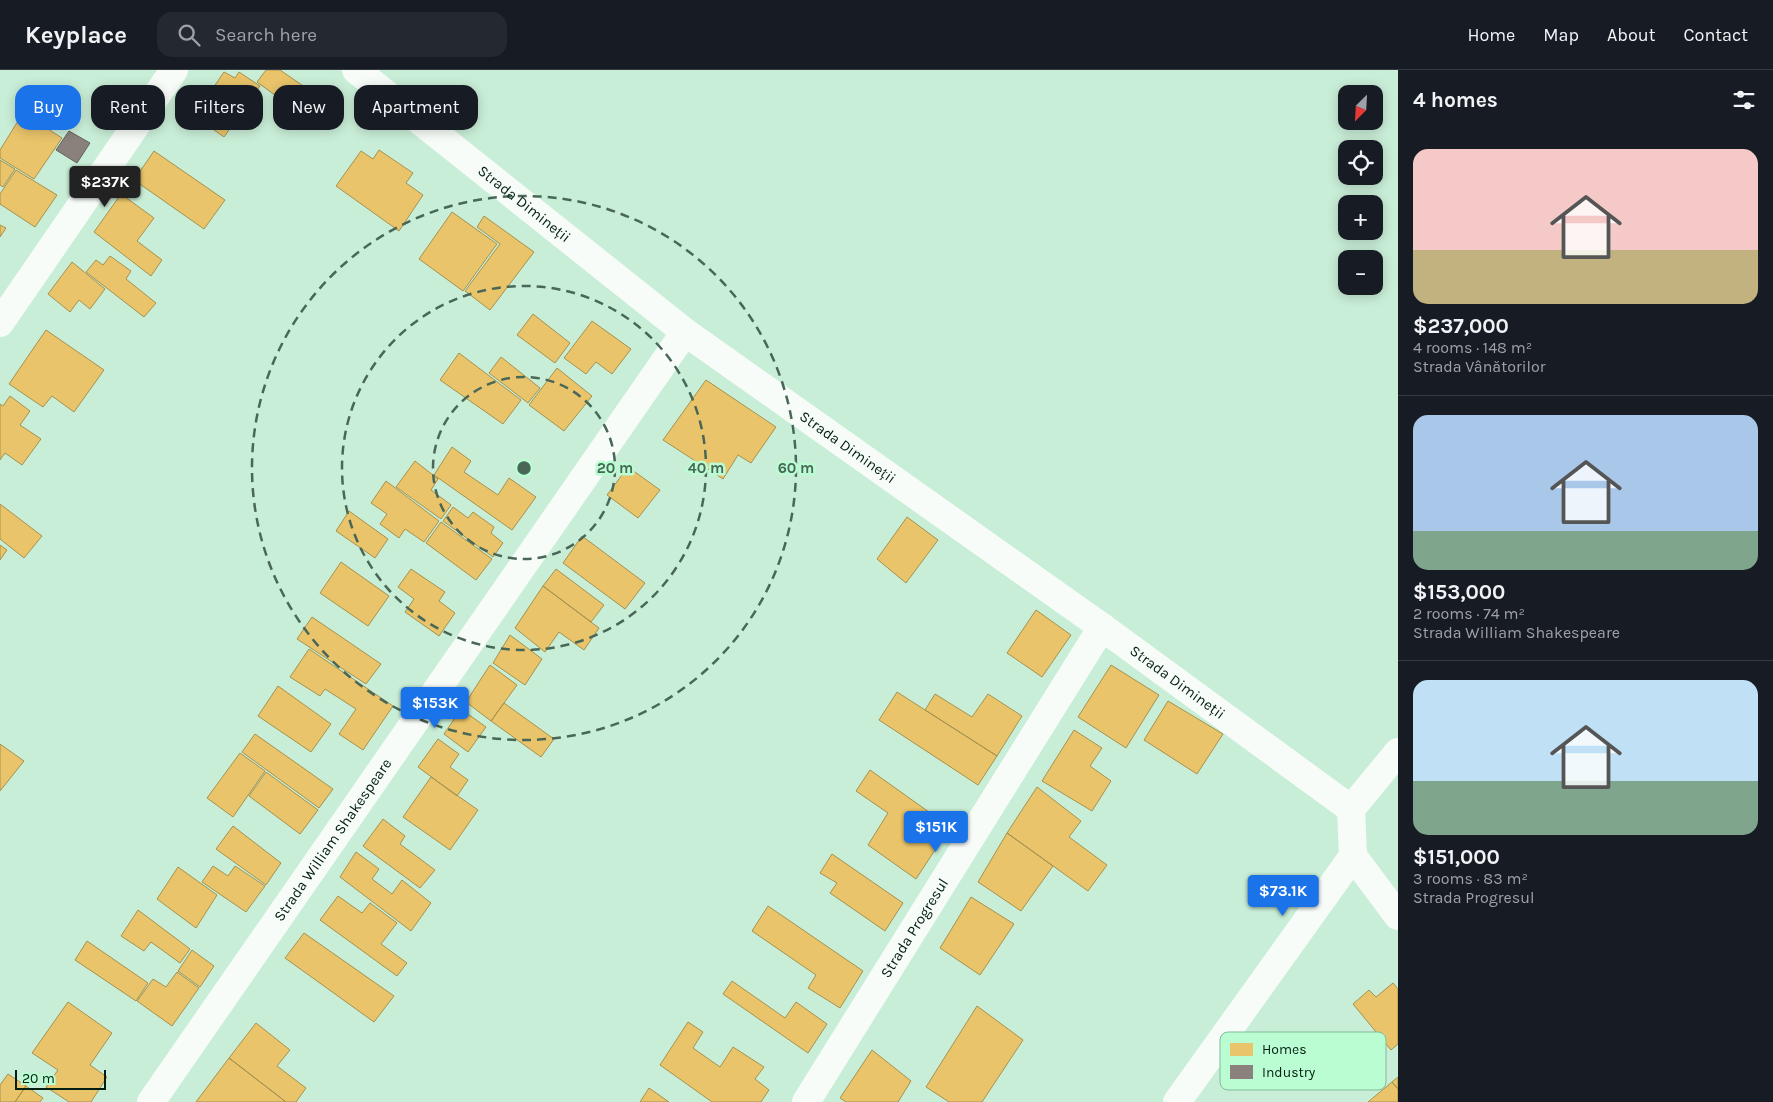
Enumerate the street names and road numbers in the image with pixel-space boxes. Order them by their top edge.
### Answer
street label: Strada Dimineții [474,162,574,246]
street label: Strada Dimineții [796,407,899,487]
street label: Strada Dimineții [1126,642,1229,723]
street label: Strada William Shakespeare [270,755,396,925]
street label: Strada Progresul [877,875,952,981]

